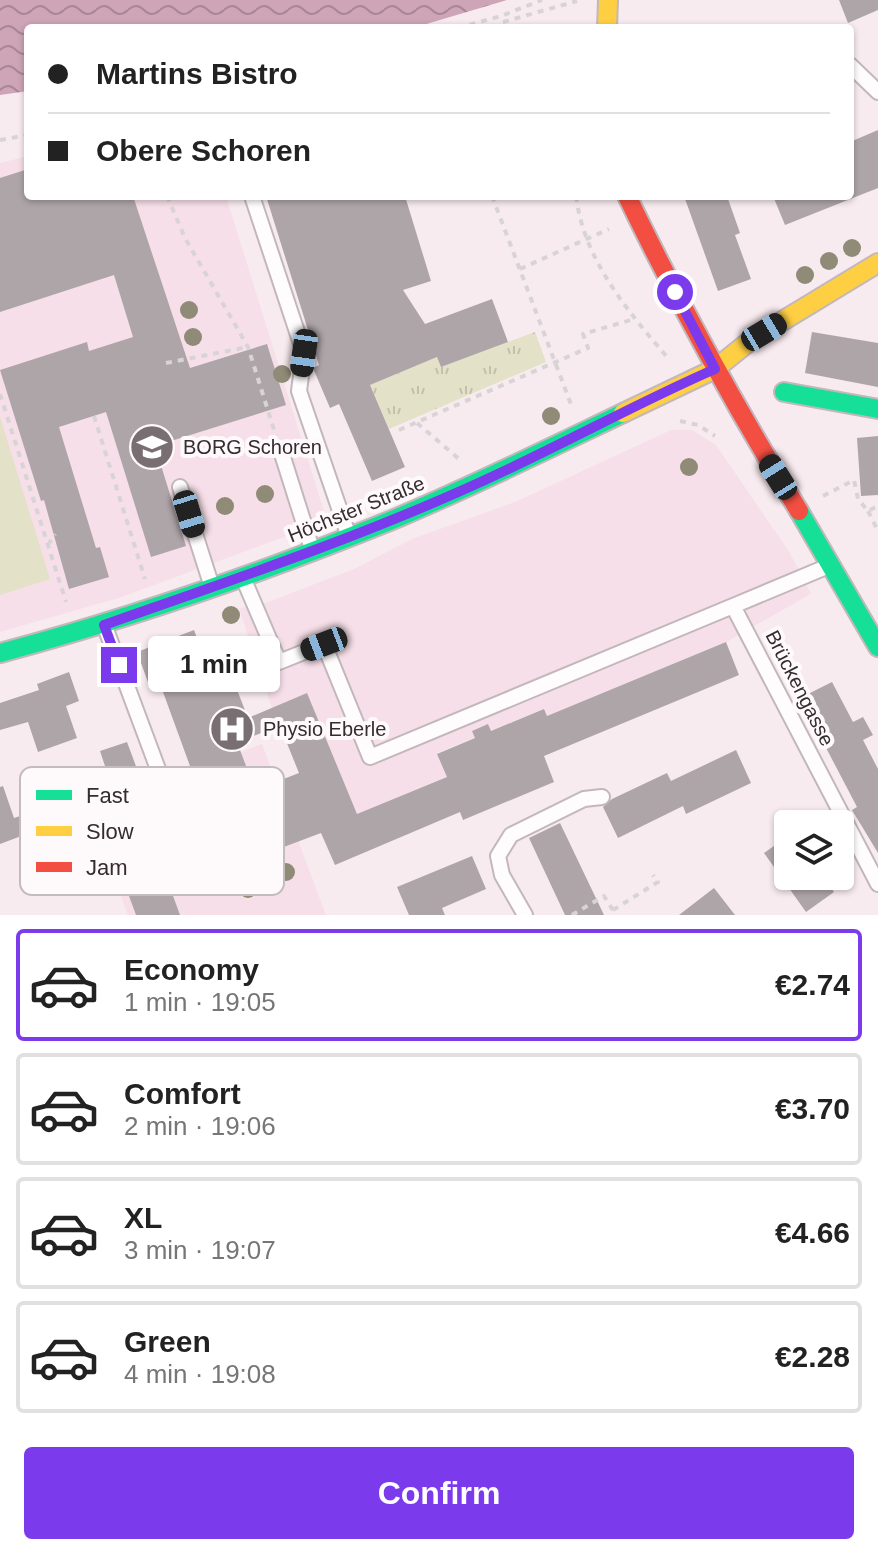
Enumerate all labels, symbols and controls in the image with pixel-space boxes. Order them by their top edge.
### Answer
text: Martins Bistro [96,57,298,90]
text: Obere Schoren [96,134,311,167]
route start [657,274,693,310]
car [737,309,791,355]
car [289,328,319,378]
school or university icon: BORG Schoren [128,423,176,471]
place label: BORG Schoren [183,436,322,458]
car [755,450,801,504]
street label: Höchster Straße [284,472,428,546]
car [171,488,207,540]
car [297,624,351,664]
street label: Brückengasse [761,627,839,749]
callout: 1 min [147,637,279,693]
route end [101,647,137,683]
text: 1 min [180,649,248,679]
hospital icon: Physio Eberle [208,705,256,753]
place label: Physio Eberle [263,718,386,740]
legend [20,767,284,895]
text: Fast [86,783,129,808]
map controls [774,810,854,890]
button: layers [774,810,854,890]
text: Slow [86,819,134,844]
text: Jam [86,855,128,880]
icon: car [28,949,100,1021]
text: Economy [124,953,259,986]
text: €2.74 [775,968,850,1001]
text: 1 min · 19:05 [124,987,276,1017]
icon: car [28,1073,100,1145]
text: Comfort [124,1077,241,1110]
text: €3.70 [775,1092,850,1125]
text: 2 min · 19:06 [124,1111,276,1141]
icon: car [28,1197,100,1269]
text: XL [124,1201,162,1234]
text: €4.66 [775,1216,850,1249]
text: 3 min · 19:07 [124,1235,276,1265]
icon: car [28,1321,100,1393]
text: Green [124,1325,211,1358]
text: €2.28 [775,1340,850,1373]
text: 4 min · 19:08 [124,1359,276,1389]
button: Confirm [24,1447,854,1539]

